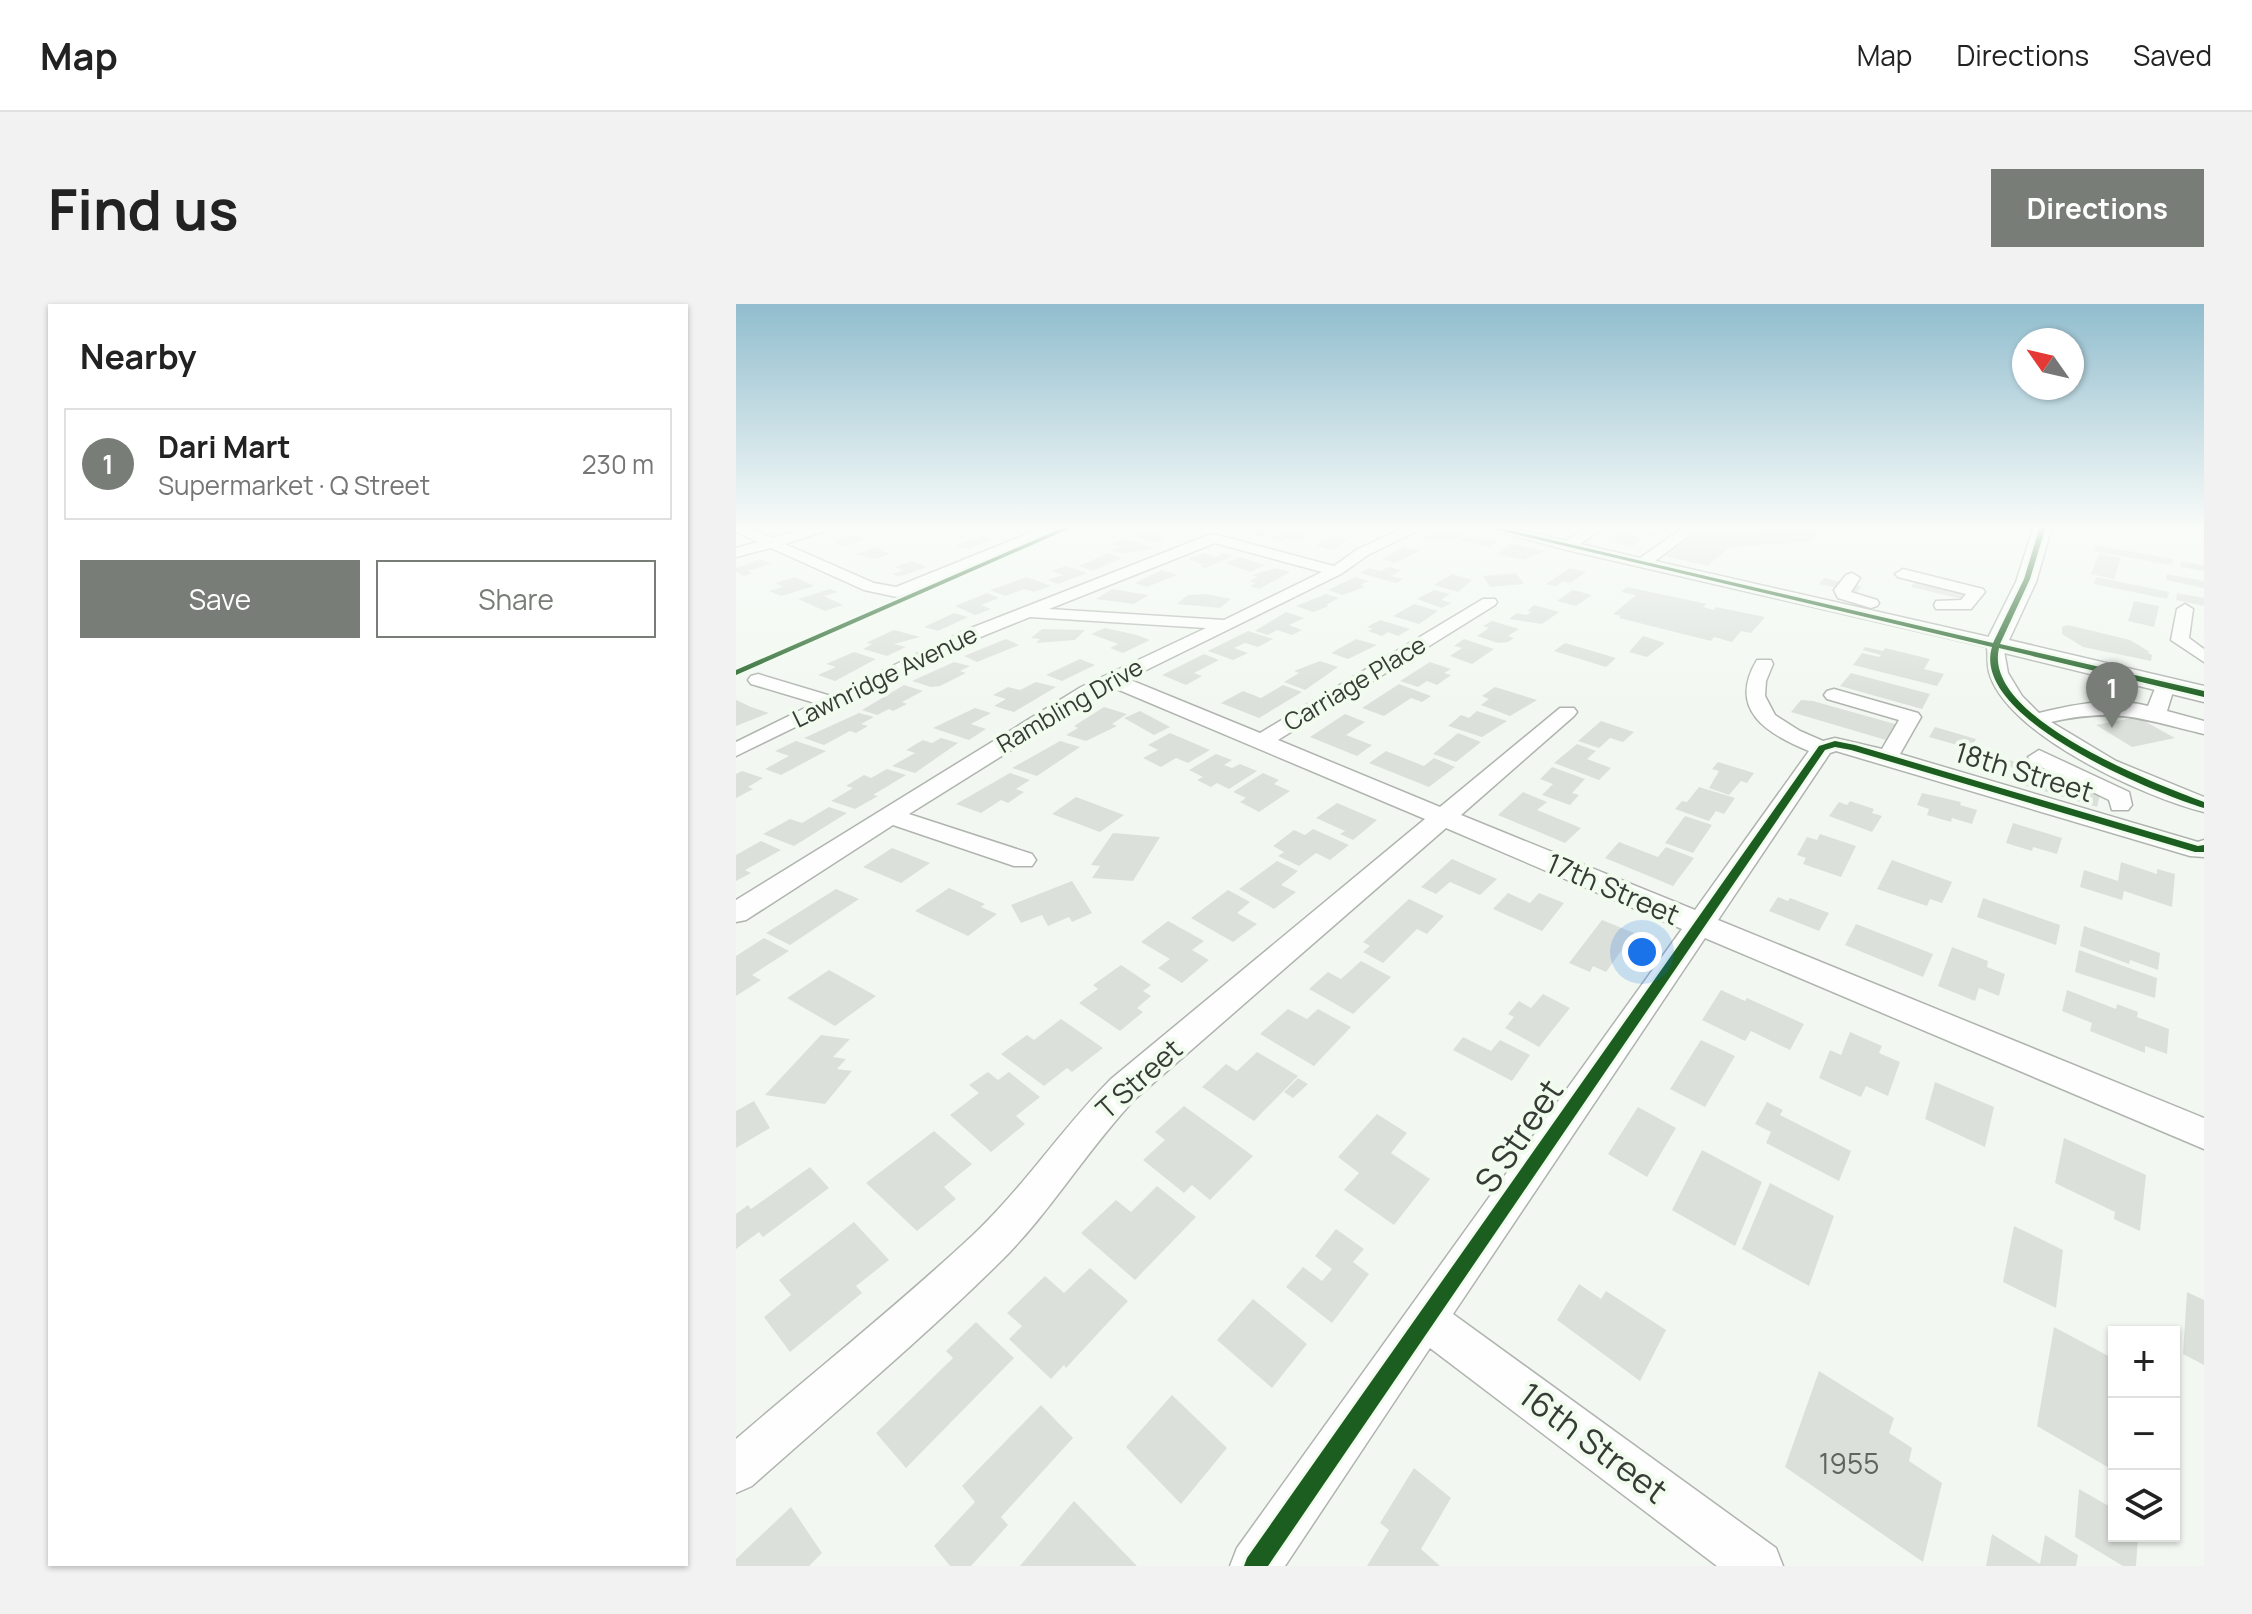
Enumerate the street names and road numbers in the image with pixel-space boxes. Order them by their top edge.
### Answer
street label: Lawnridge Avenue [787,617,982,735]
street label: Carriage Place [1277,627,1431,738]
street label: Rambling Drive [990,650,1148,760]
street label: 18th Street [1950,732,2098,810]
street label: 17th Street [1541,843,1686,933]
street label: T Street [1087,1029,1190,1127]
street label: S Street [1463,1070,1573,1201]
street label: 16th Street [1510,1371,1677,1513]

